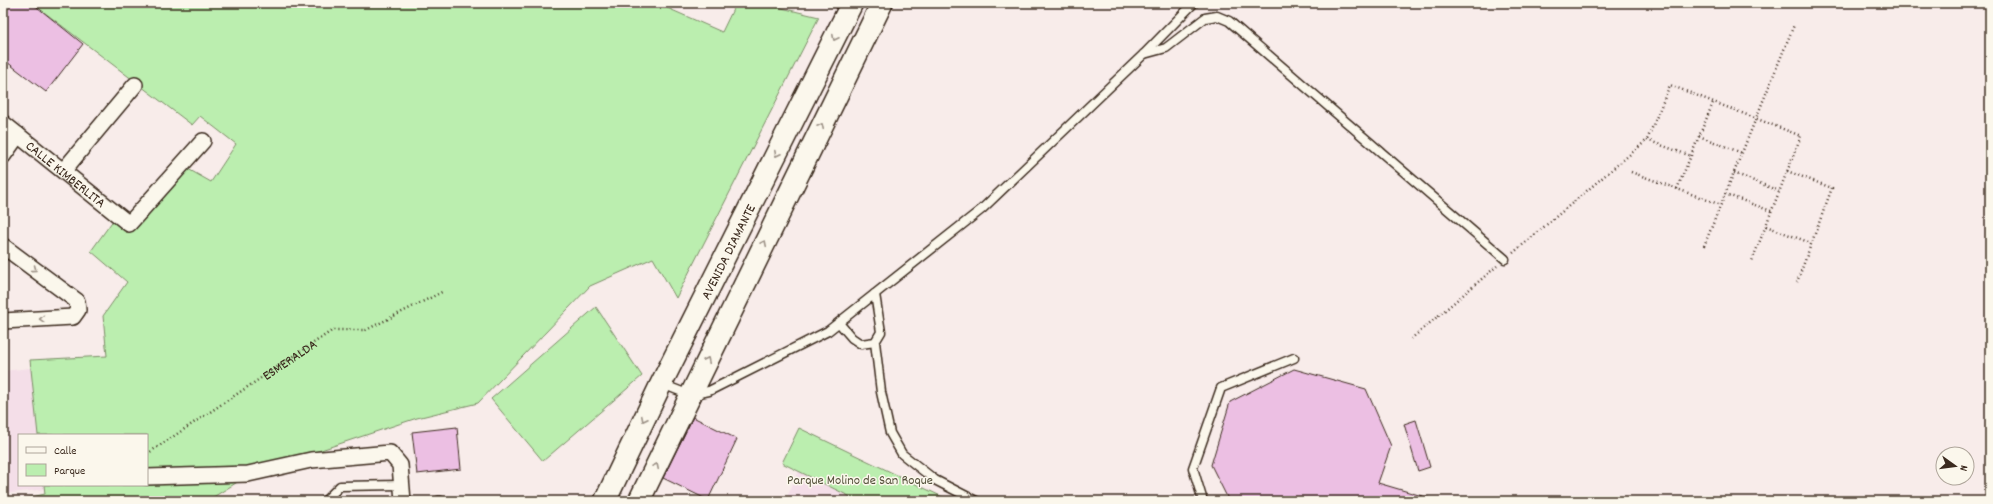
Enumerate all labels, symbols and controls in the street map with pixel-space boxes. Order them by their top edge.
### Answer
one-way arrow [832,34,840,41]
one-way arrow [816,123,824,131]
street label: CALLE KIMBERLITA [21,137,110,214]
one-way arrow [774,150,781,157]
street label: AVENIDA DIAMANTE [697,201,762,303]
one-way arrow [759,240,767,247]
one-way arrow [30,264,37,271]
one-way arrow [39,314,45,323]
street label: ESMERALDA [259,335,322,386]
one-way arrow [702,356,710,364]
one-way arrow [641,415,649,422]
legend [18,434,148,486]
text: Calle [54,443,77,460]
north arrow [1935,446,1975,486]
text: Parque [54,463,85,480]
one-way arrow [651,463,659,470]
text: N [1954,463,1971,473]
park label: Parque Molino de San Roque [787,471,933,491]

